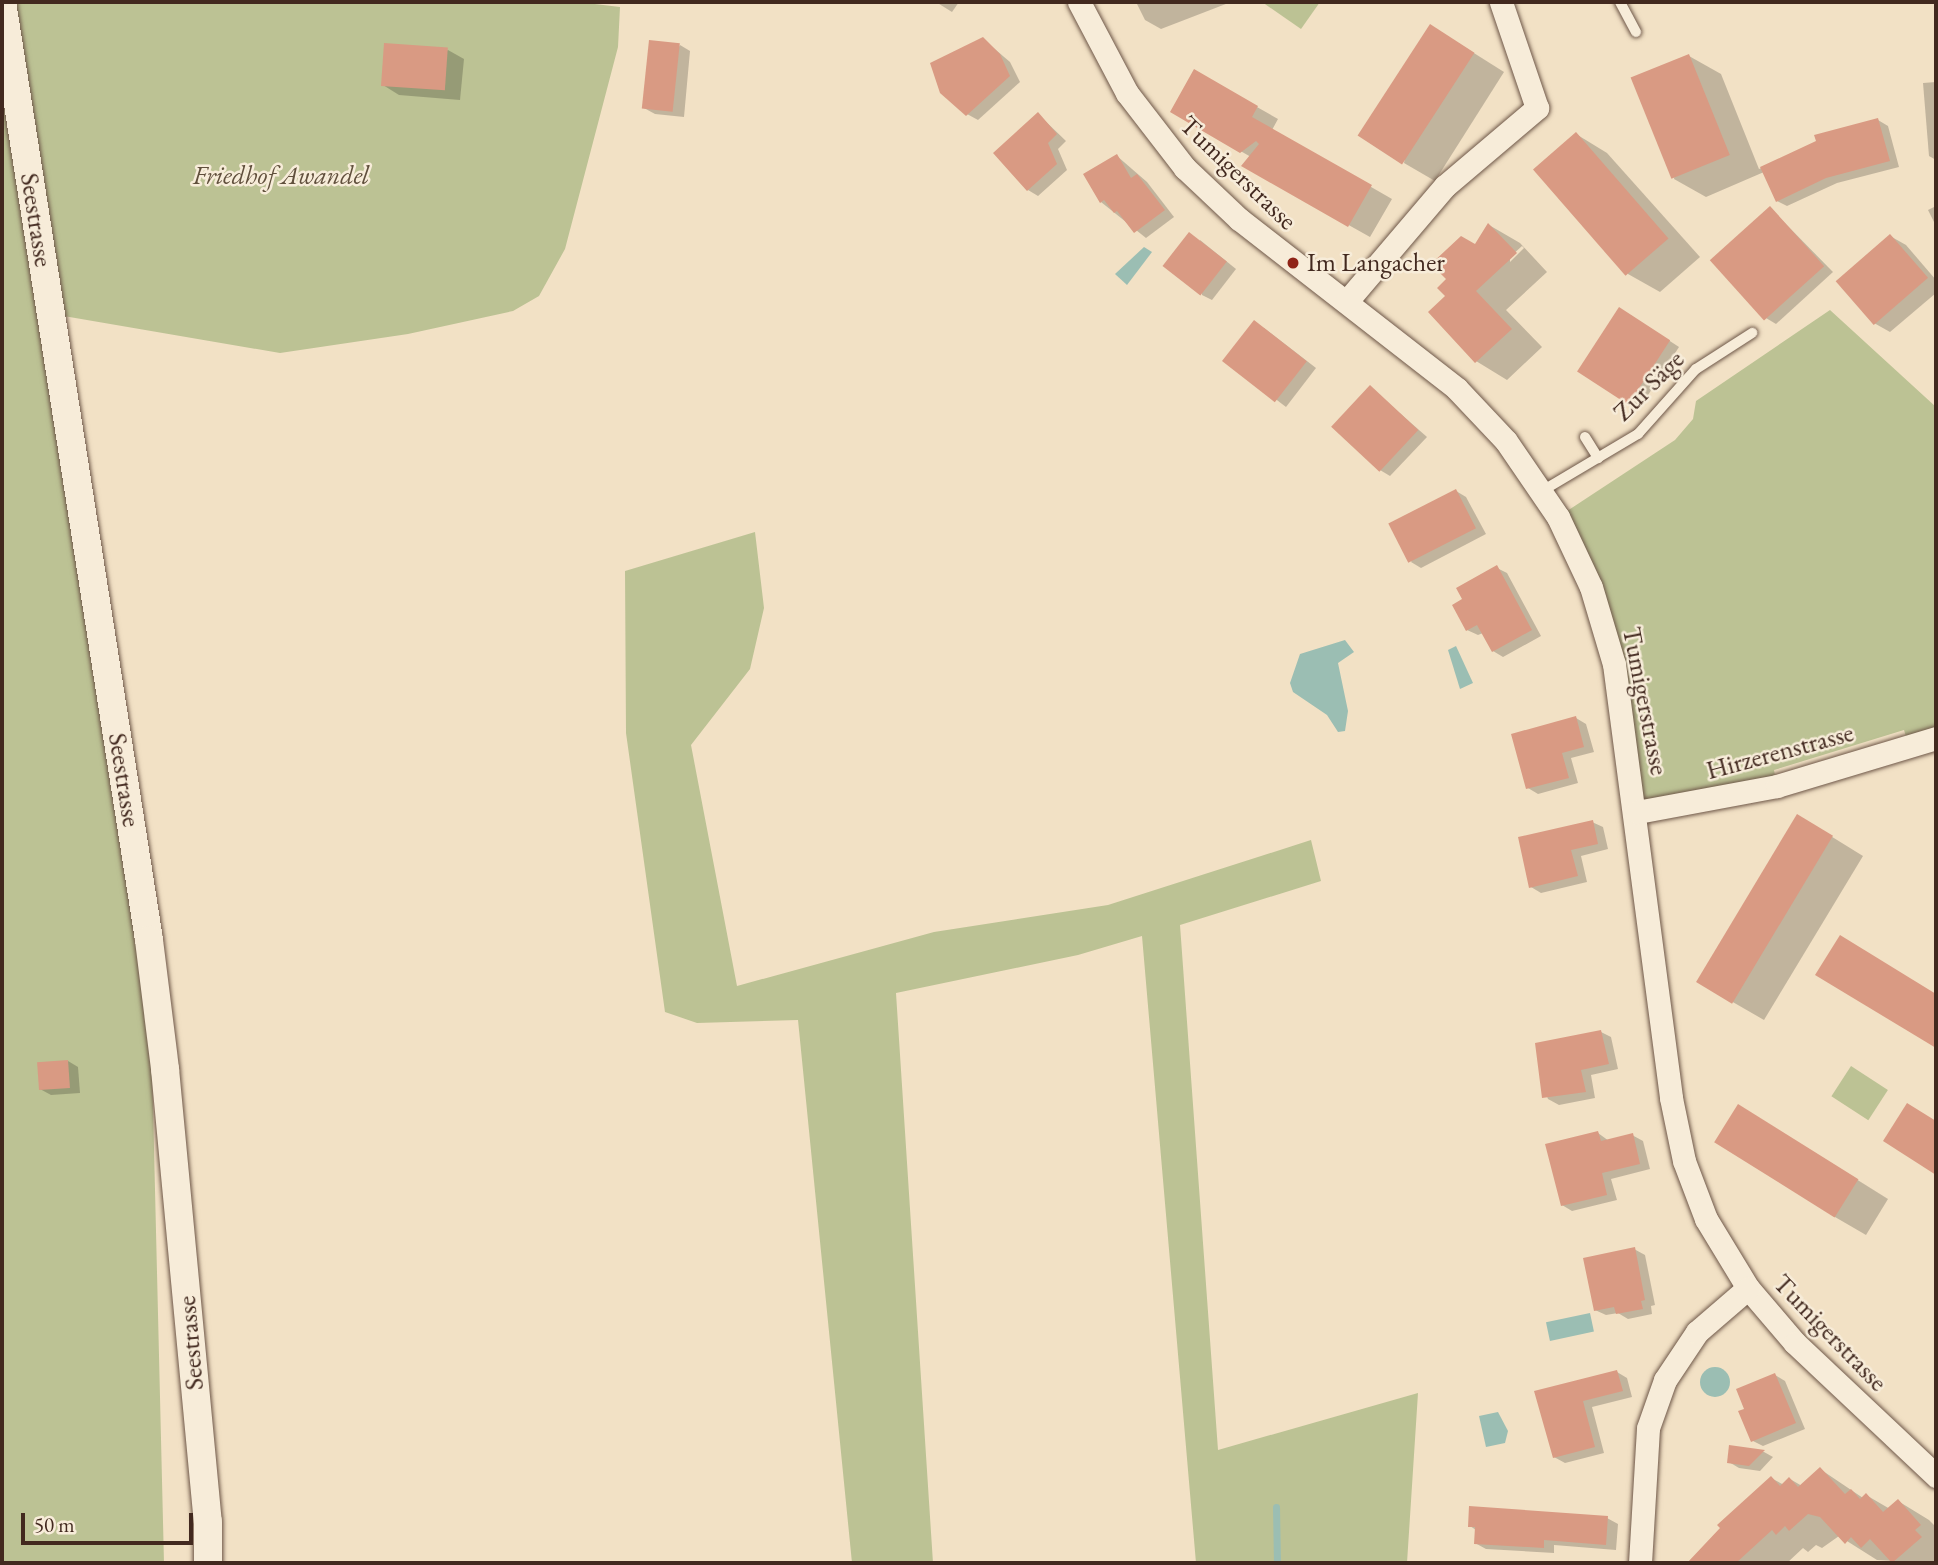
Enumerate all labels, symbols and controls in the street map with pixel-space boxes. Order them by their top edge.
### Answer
street label: Tumigerstrasse [1173,110,1303,236]
park label: Friedhof Awandel [193,160,369,192]
street label: Seestrasse [13,171,59,269]
place label: Im Langacher [1307,247,1445,279]
marker: Im Langacher [1285,255,1301,271]
street label: Zur Säge [1607,344,1691,428]
street label: Tumigerstrasse [1615,624,1675,778]
street label: Hirzerenstrasse [1703,717,1857,787]
street label: Seestrasse [101,731,147,829]
street label: Tumigerstrasse [1767,1268,1893,1398]
street label: Seestrasse [171,1294,211,1392]
scale bar [24,1498,196,1542]
text: 50 m [34,1511,75,1538]

